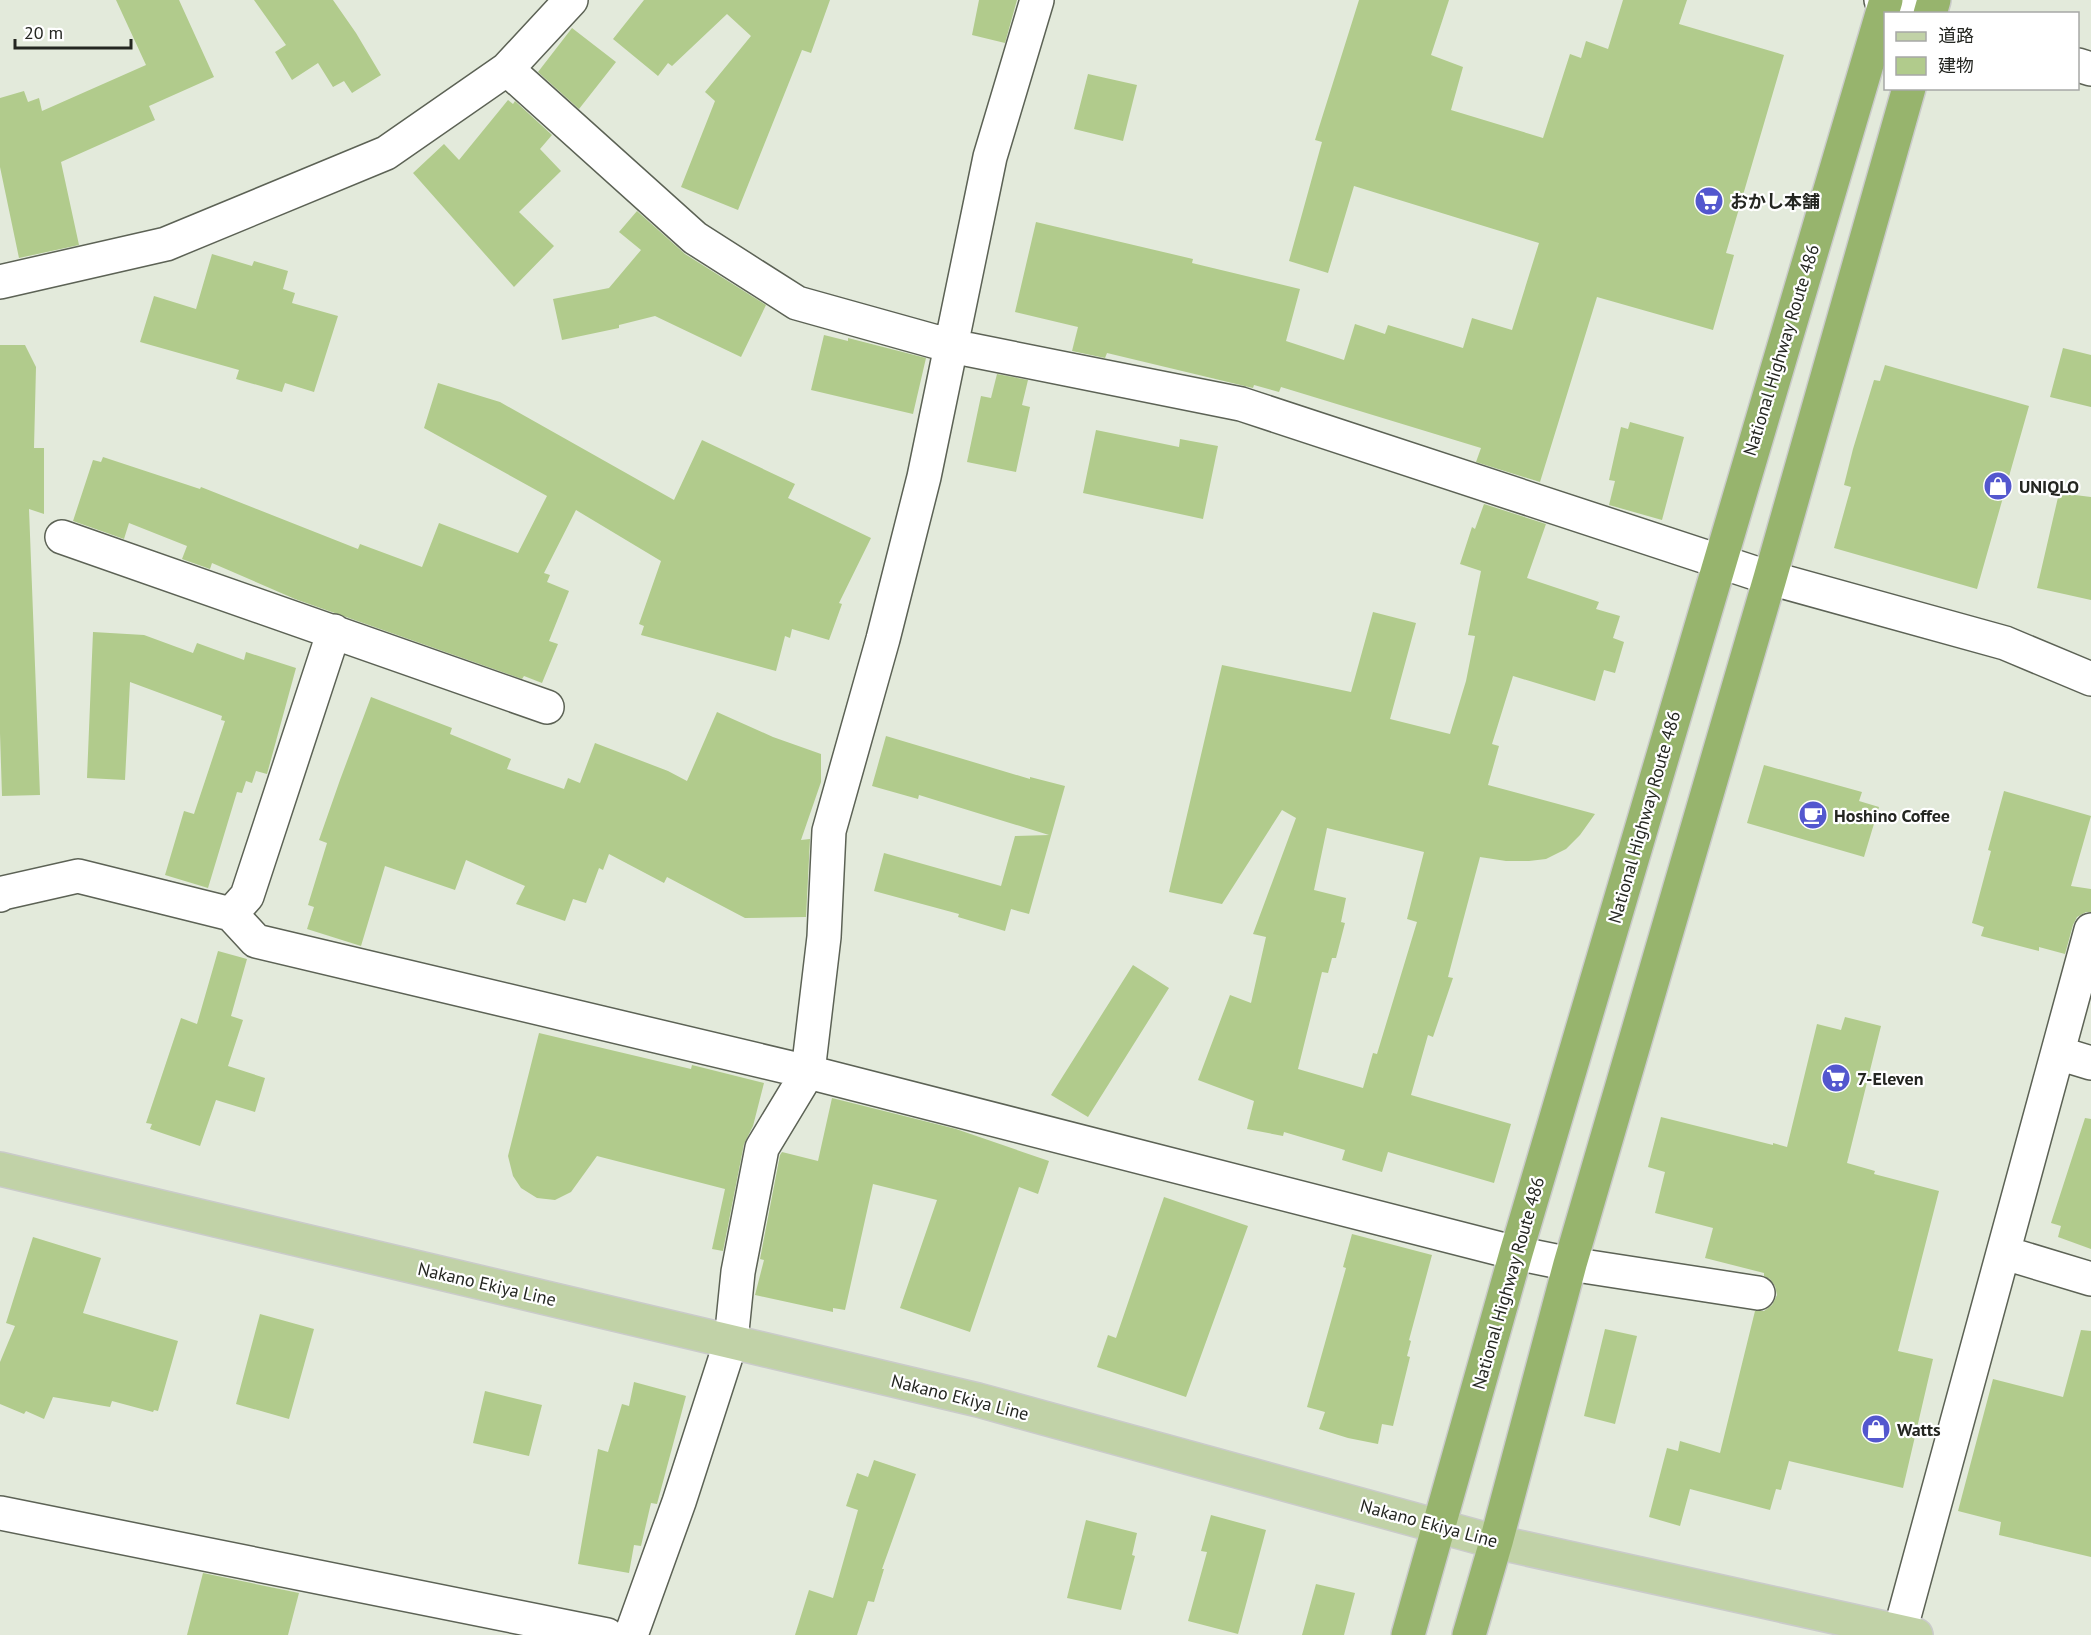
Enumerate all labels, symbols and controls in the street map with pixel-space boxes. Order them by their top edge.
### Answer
scale bar [15,12,130,50]
legend [1884,12,2079,90]
text: 20 m [24,21,63,44]
text: 道路 [1938,24,1974,47]
text: 建物 [1938,54,1974,77]
supermarket icon: おかし本舗 [1693,185,1725,217]
place label: おかし本舗 [1730,190,1820,213]
street label: National Highway Route 486 [1738,241,1824,459]
shop icon: UNIQLO [1982,470,2014,502]
place label: UNIQLO [2019,475,2079,498]
street label: National Highway Route 486 [1603,708,1685,926]
cafe icon: Hoshino Coffee [1797,799,1829,831]
place label: Hoshino Coffee [1834,804,1950,827]
supermarket icon: 7-Eleven [1820,1062,1852,1094]
place label: 7-Eleven [1857,1067,1924,1090]
street label: National Highway Route 486 [1467,1174,1549,1392]
street label: Nakano Ekiya Line [416,1257,558,1311]
street label: Nakano Ekiya Line [889,1369,1031,1425]
shop icon: Watts [1860,1413,1892,1445]
place label: Watts [1897,1418,1941,1441]
street label: Nakano Ekiya Line [1358,1494,1500,1552]

